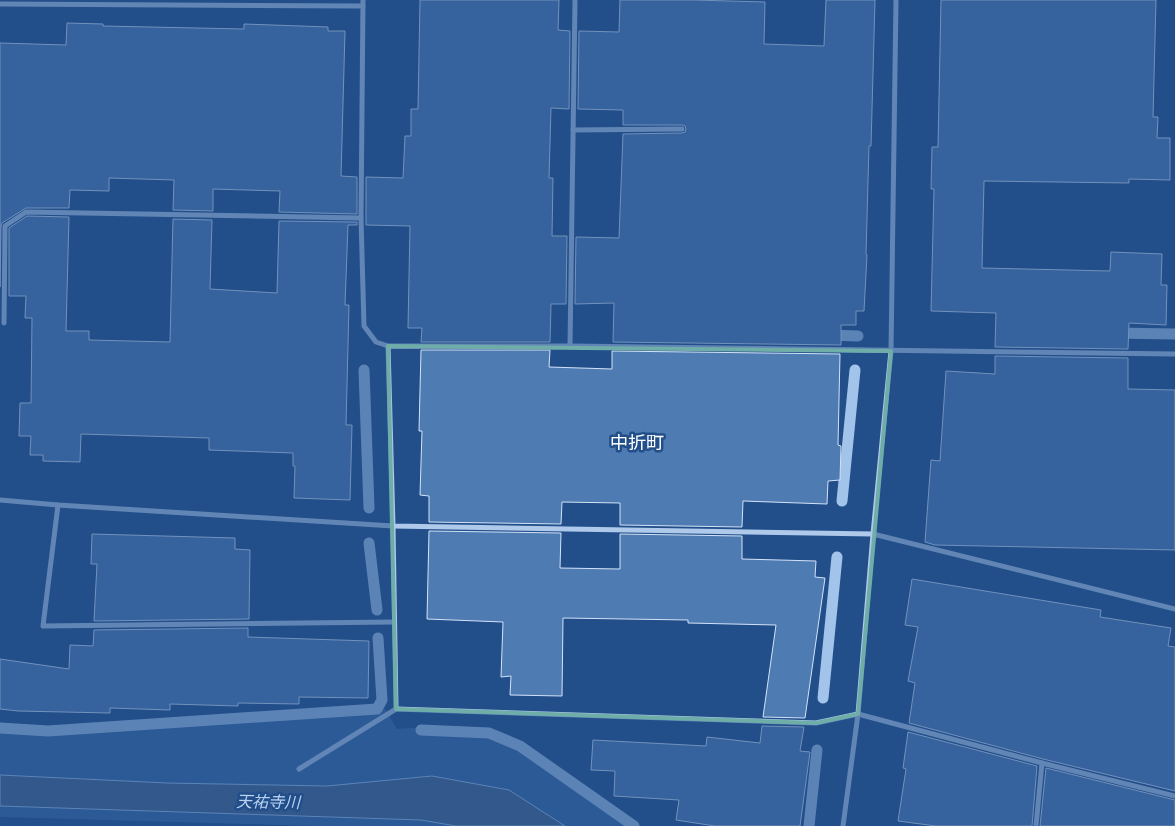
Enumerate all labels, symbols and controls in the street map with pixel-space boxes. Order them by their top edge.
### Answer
district label: 中折町 [610,432,664,454]
water label: 天祐寺川 [236,792,302,812]

